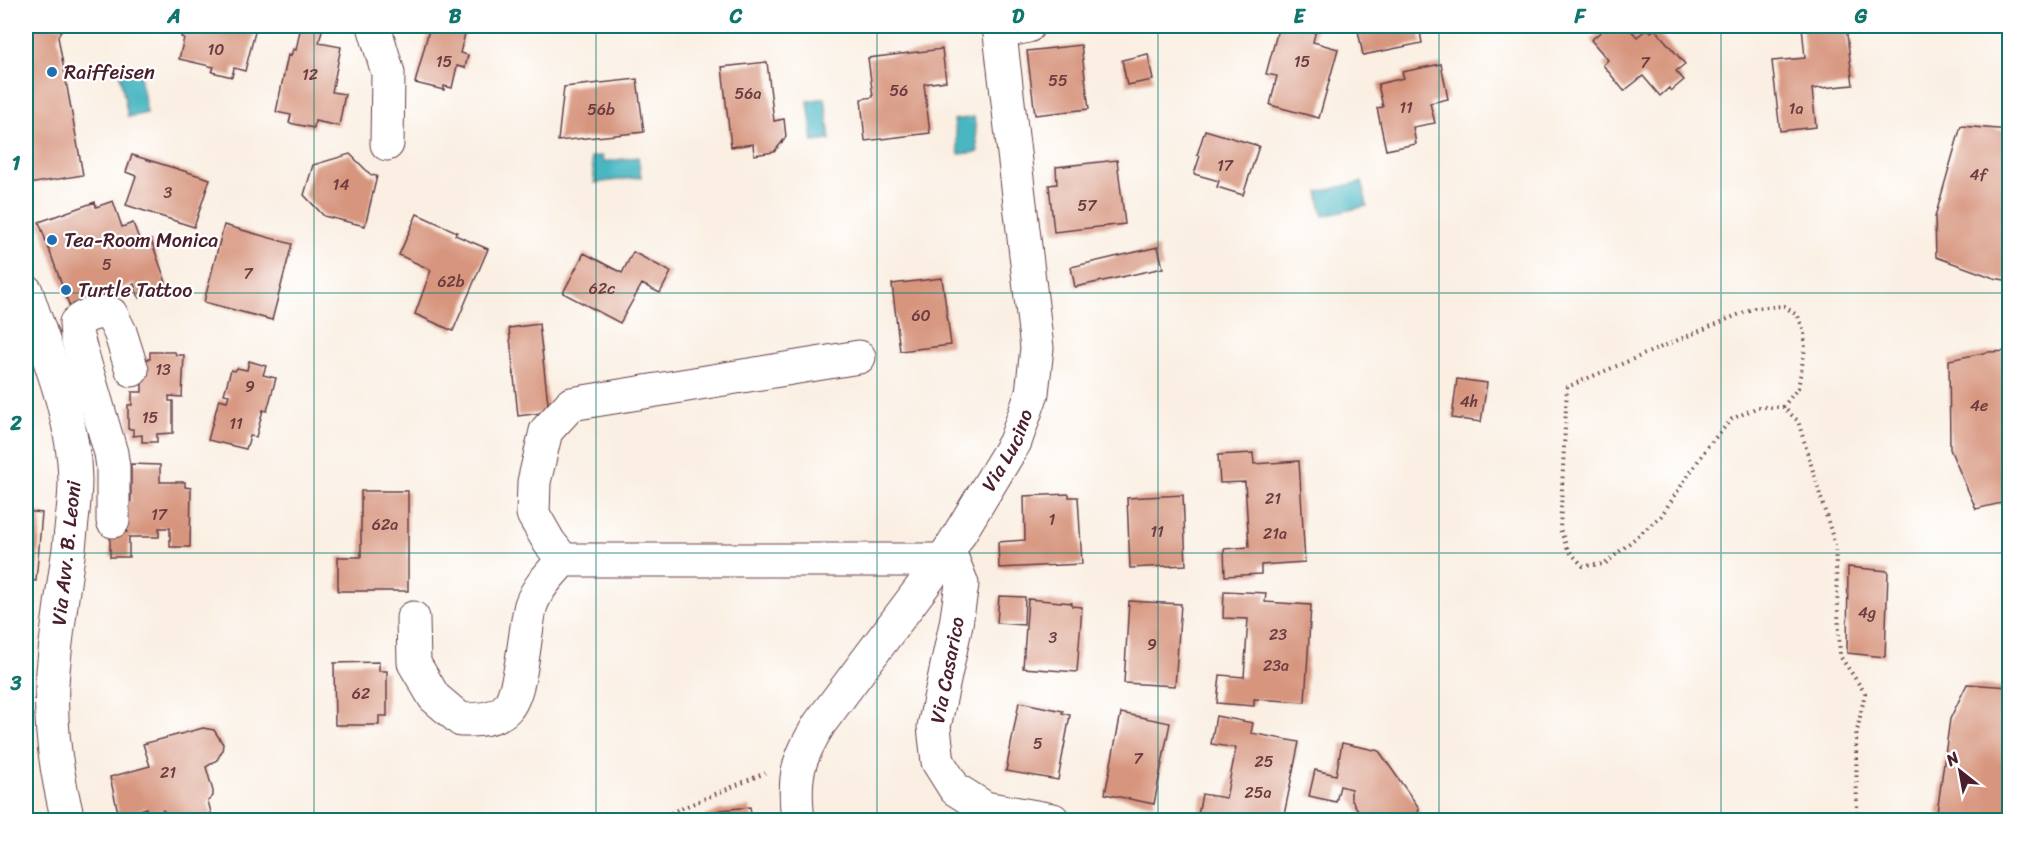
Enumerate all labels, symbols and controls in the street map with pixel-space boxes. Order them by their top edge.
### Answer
text: A [166,0,181,34]
text: B [449,0,462,34]
text: C [729,0,743,34]
text: D [1012,0,1025,34]
text: E [1293,0,1306,34]
text: F [1574,0,1587,34]
text: G [1854,0,1868,34]
house number: 10 [208,35,224,64]
house number: 15 [436,47,453,76]
house number: 15 [1294,47,1311,76]
house number: 7 [1640,48,1650,77]
place label: Raiffeisen [64,55,155,90]
house number: 12 [302,60,318,89]
marker: Raiffeisen [45,65,59,79]
house number: 55 [1048,66,1068,95]
house number: 56 [890,76,908,105]
house number: 56a [735,79,761,108]
house number: 11 [1399,93,1413,122]
house number: 1a [1789,94,1803,123]
house number: 56b [587,95,615,124]
text: 1 [12,146,21,181]
house number: 17 [1217,151,1234,180]
house number: 4f [1969,160,1988,189]
house number: 14 [333,170,349,199]
house number: 3 [164,178,173,207]
house number: 57 [1078,191,1097,220]
place label: Tea-Room Monica [64,223,218,258]
marker: Tea-Room Monica [45,233,59,247]
house number: 5 [102,250,112,279]
house number: 7 [243,259,253,288]
house number: 62b [437,267,465,296]
place label: Turtle Tattoo [78,273,192,308]
house number: 62c [589,274,615,303]
marker: Turtle Tattoo [59,283,73,297]
house number: 60 [911,301,931,330]
house number: 13 [155,355,171,384]
house number: 9 [245,372,255,401]
house number: 4h [1460,387,1478,416]
house number: 4e [1970,391,1988,420]
house number: 15 [142,403,159,432]
street label: Via Lucino [972,404,1043,499]
text: 2 [9,406,22,441]
house number: 11 [229,409,243,438]
street label: Via Avv. B. Leoni [41,478,92,627]
house number: 21 [1265,484,1281,513]
house number: 17 [151,500,168,529]
house number: 1 [1049,505,1056,534]
house number: 62a [372,510,398,539]
house number: 11 [1150,517,1164,546]
house number: 21a [1263,519,1287,548]
house number: 4g [1858,598,1876,627]
street label: Via Casarico [920,614,975,726]
house number: 23 [1269,620,1287,649]
house number: 3 [1049,623,1058,652]
house number: 9 [1147,630,1157,659]
house number: 23a [1263,651,1289,680]
text: 3 [10,666,22,701]
house number: 62 [352,679,370,708]
house number: 5 [1033,729,1043,758]
north arrow [1930,741,1990,801]
text: N [1939,743,1966,774]
house number: 7 [1133,744,1143,773]
house number: 25 [1254,747,1274,776]
house number: 21 [160,758,176,787]
house number: 25a [1244,778,1272,807]

